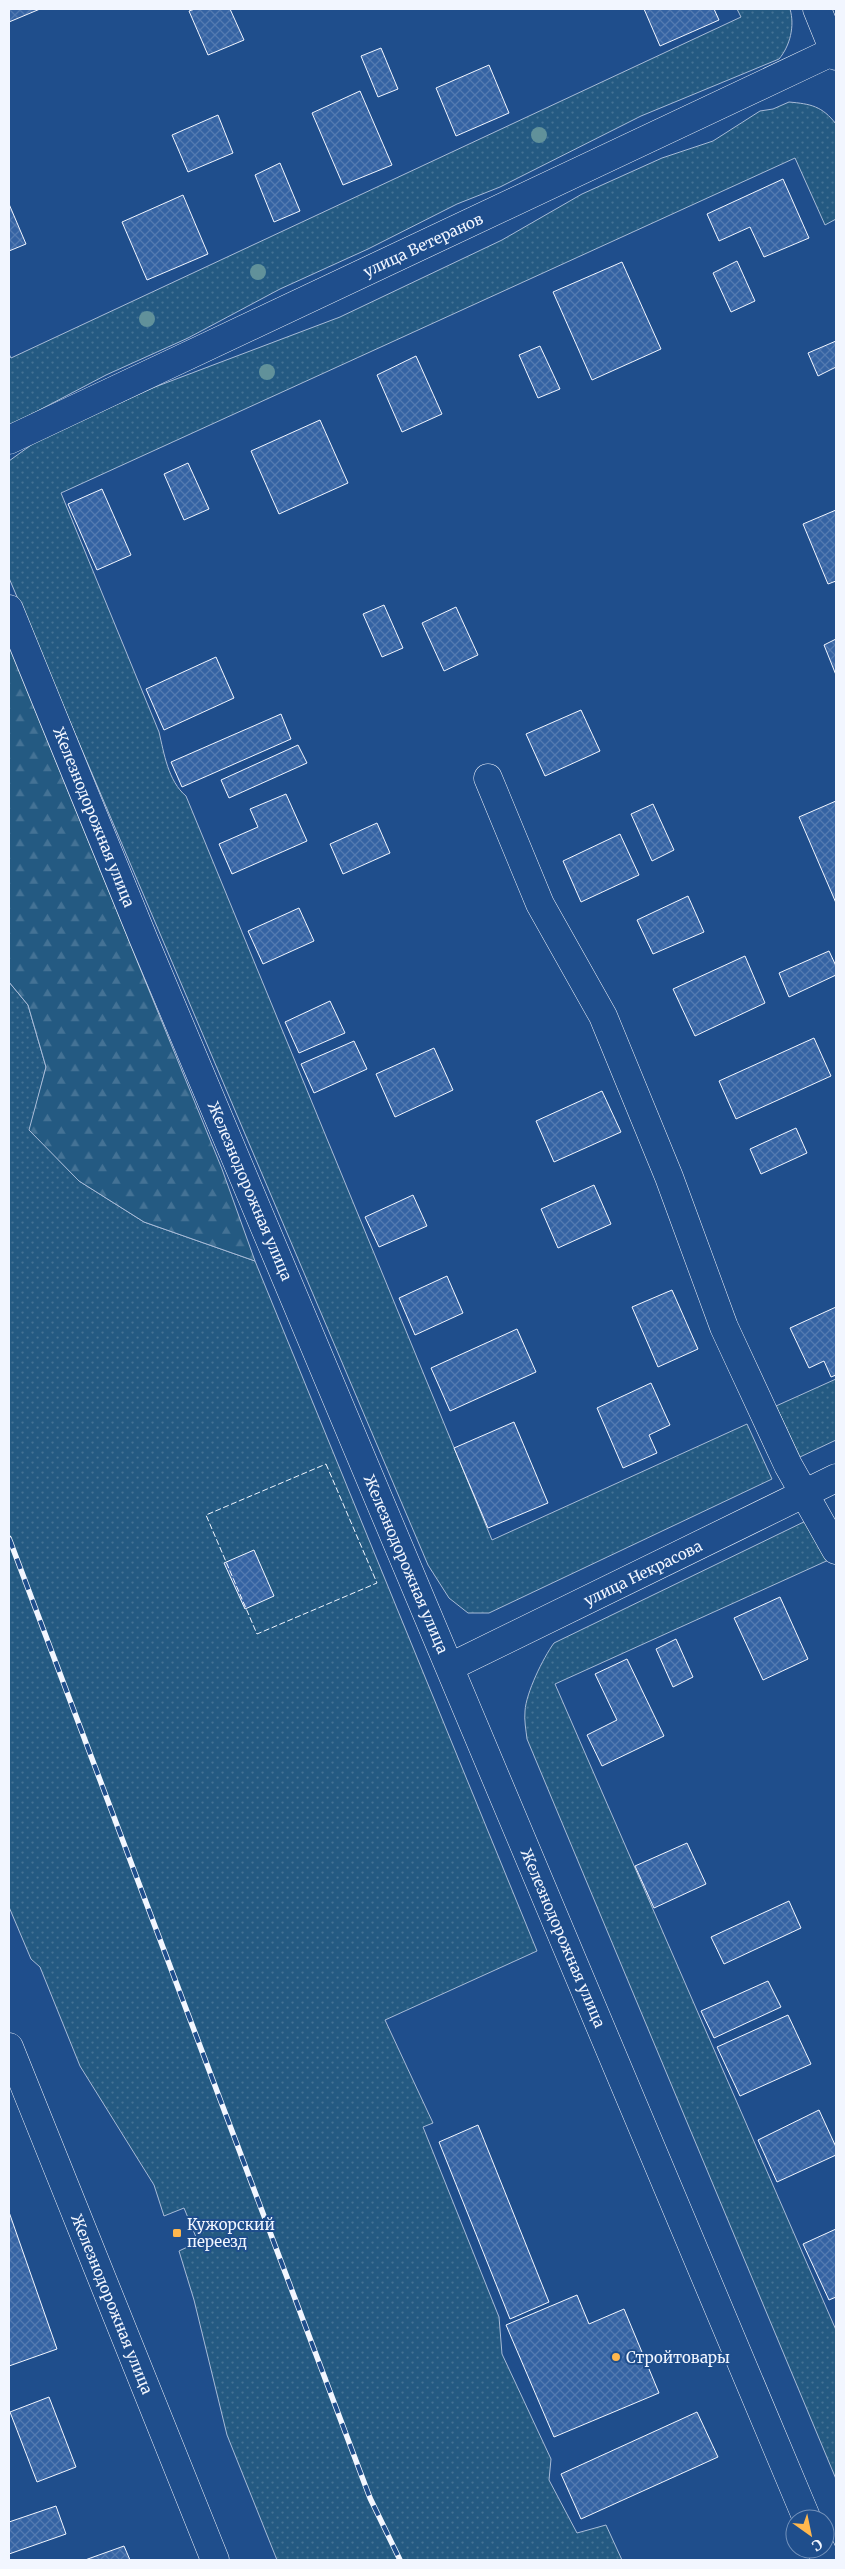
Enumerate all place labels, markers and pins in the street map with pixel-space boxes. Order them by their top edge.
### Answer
place label: Кужорский переезд [187,2215,275,2251]
marker: Кужорский переезд [171,2227,183,2239]
place label: Стройтовары [626,2348,730,2367]
marker: Стройтовары [610,2351,622,2363]

